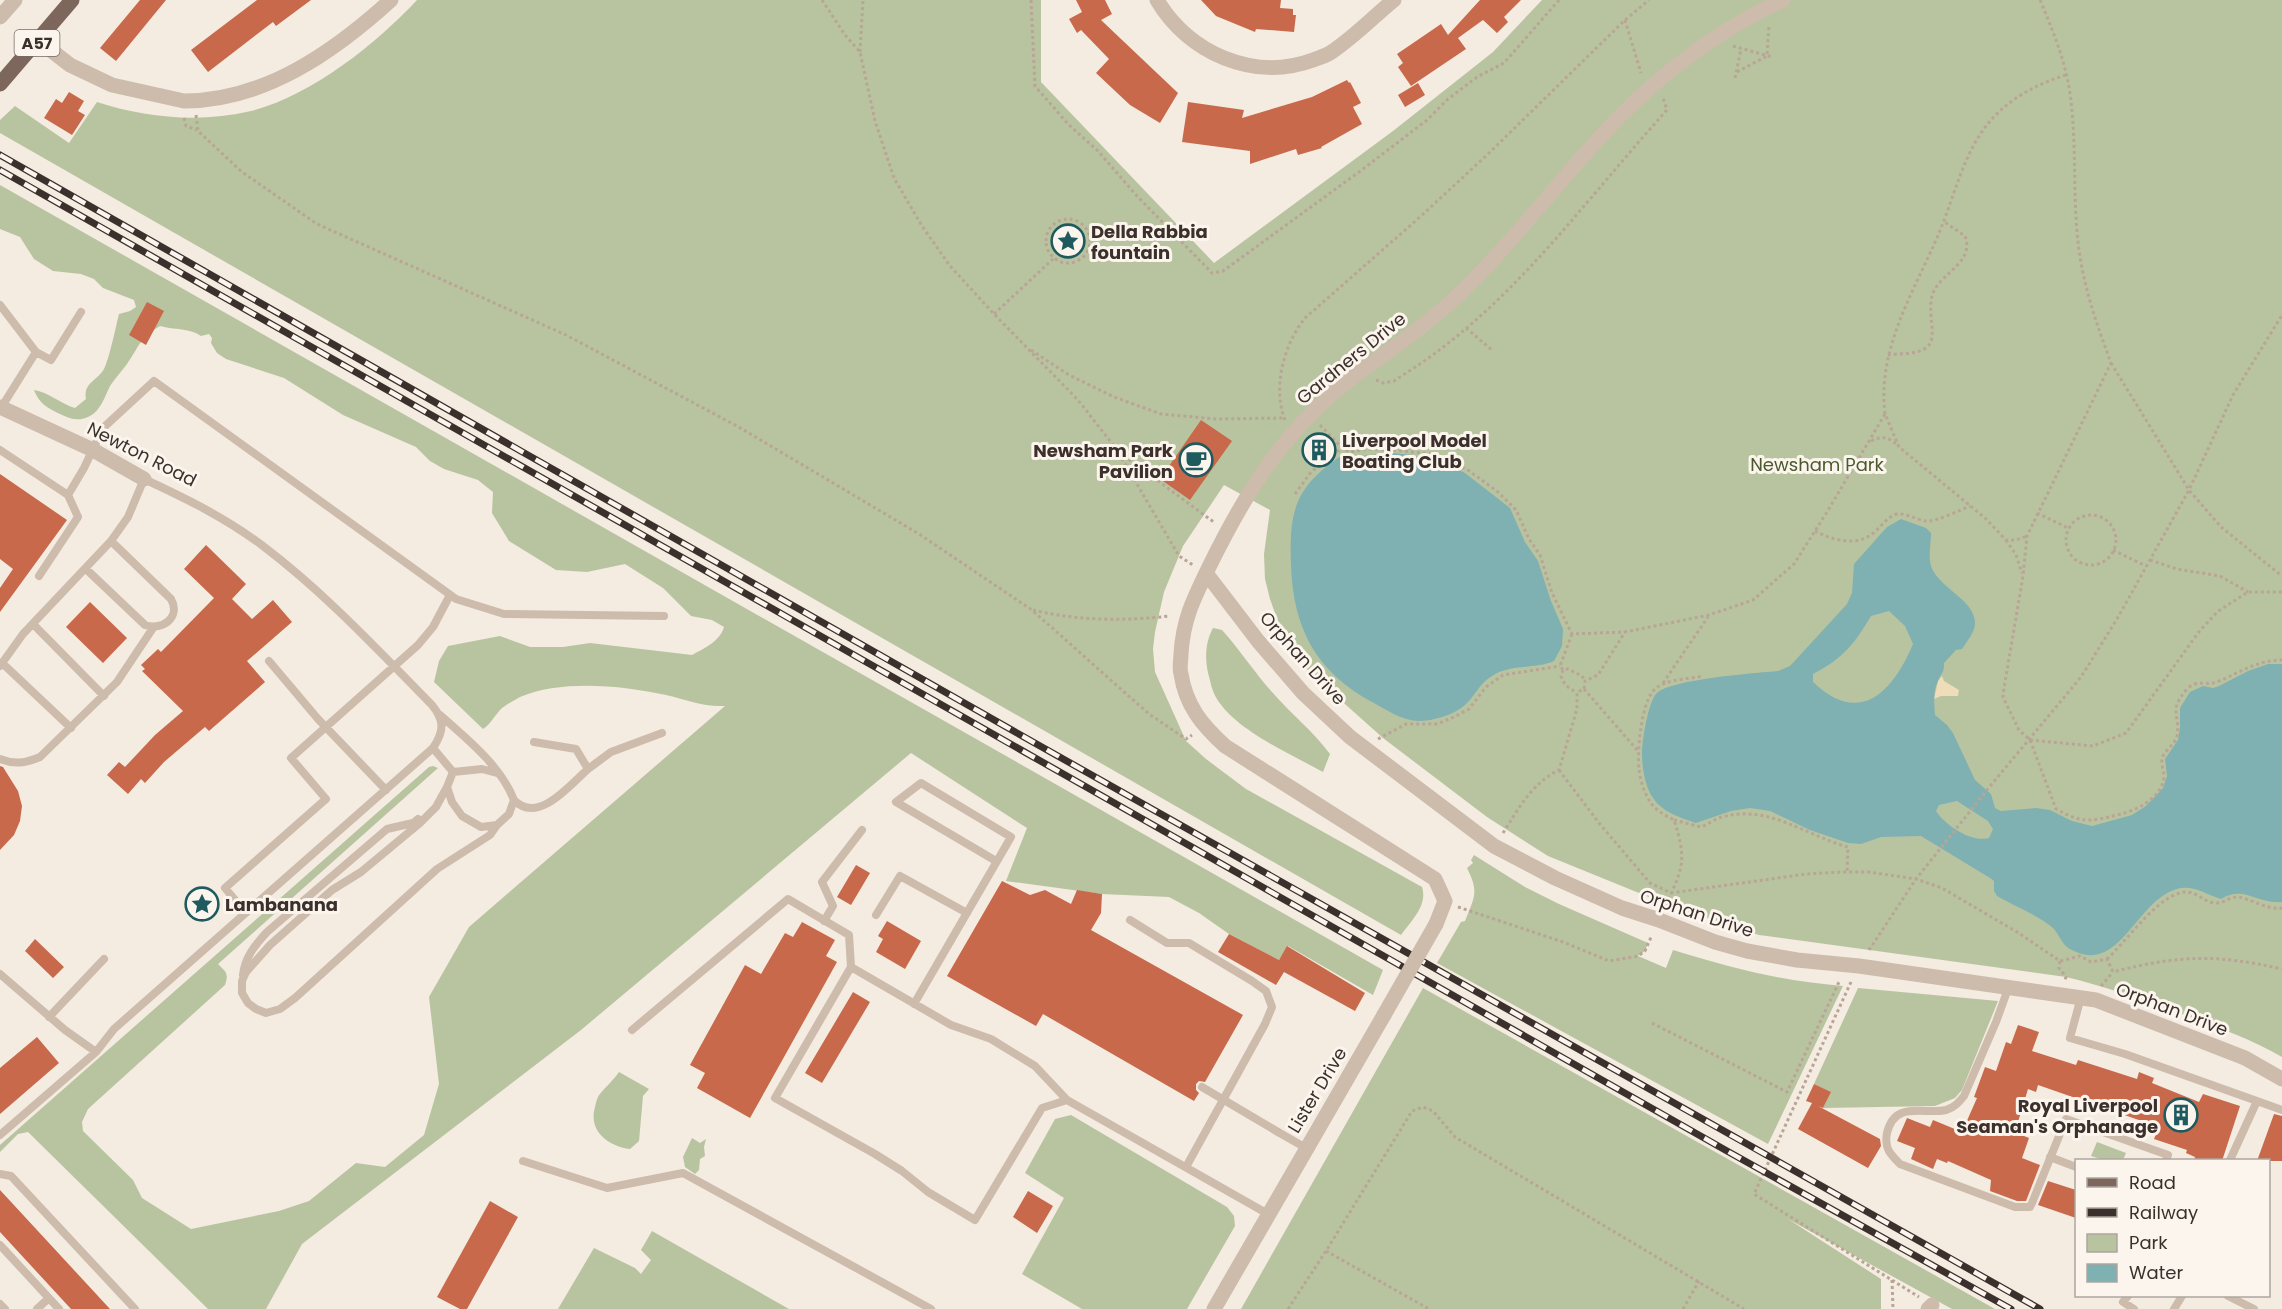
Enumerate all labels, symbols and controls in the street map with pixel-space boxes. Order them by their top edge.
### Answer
road number: A57 [15,30,60,56]
place label: Della Rabbia fountain [1091,219,1208,265]
place icon: Della Rabbia fountain [1050,223,1086,259]
street label: Gardners Drive [1291,306,1411,410]
street label: Newton Road [83,416,201,492]
place label: Liverpool Model Boating Club [1342,428,1487,474]
building icon: Liverpool Model Boating Club [1301,432,1337,468]
place label: Newsham Park Pavilion [1033,438,1174,484]
cafe icon: Newsham Park Pavilion [1178,442,1214,478]
park label: Newsham Park [1750,452,1885,477]
street label: Orphan Drive [1254,606,1352,710]
street label: Orphan Drive [1637,883,1757,943]
place icon: Lambanana [184,886,220,922]
place label: Lambanana [225,892,338,917]
street label: Orphan Drive [2112,976,2232,1042]
street label: Lister Drive [1282,1042,1352,1138]
place label: Royal Liverpool Seaman's Orphanage [1956,1093,2158,1139]
building icon: Royal Liverpool Seaman's Orphanage [2163,1097,2199,1133]
legend [2075,1159,2270,1297]
text: Road [2129,1170,2176,1195]
text: Railway [2129,1200,2198,1225]
text: Park [2129,1230,2168,1255]
text: Water [2129,1260,2183,1285]

